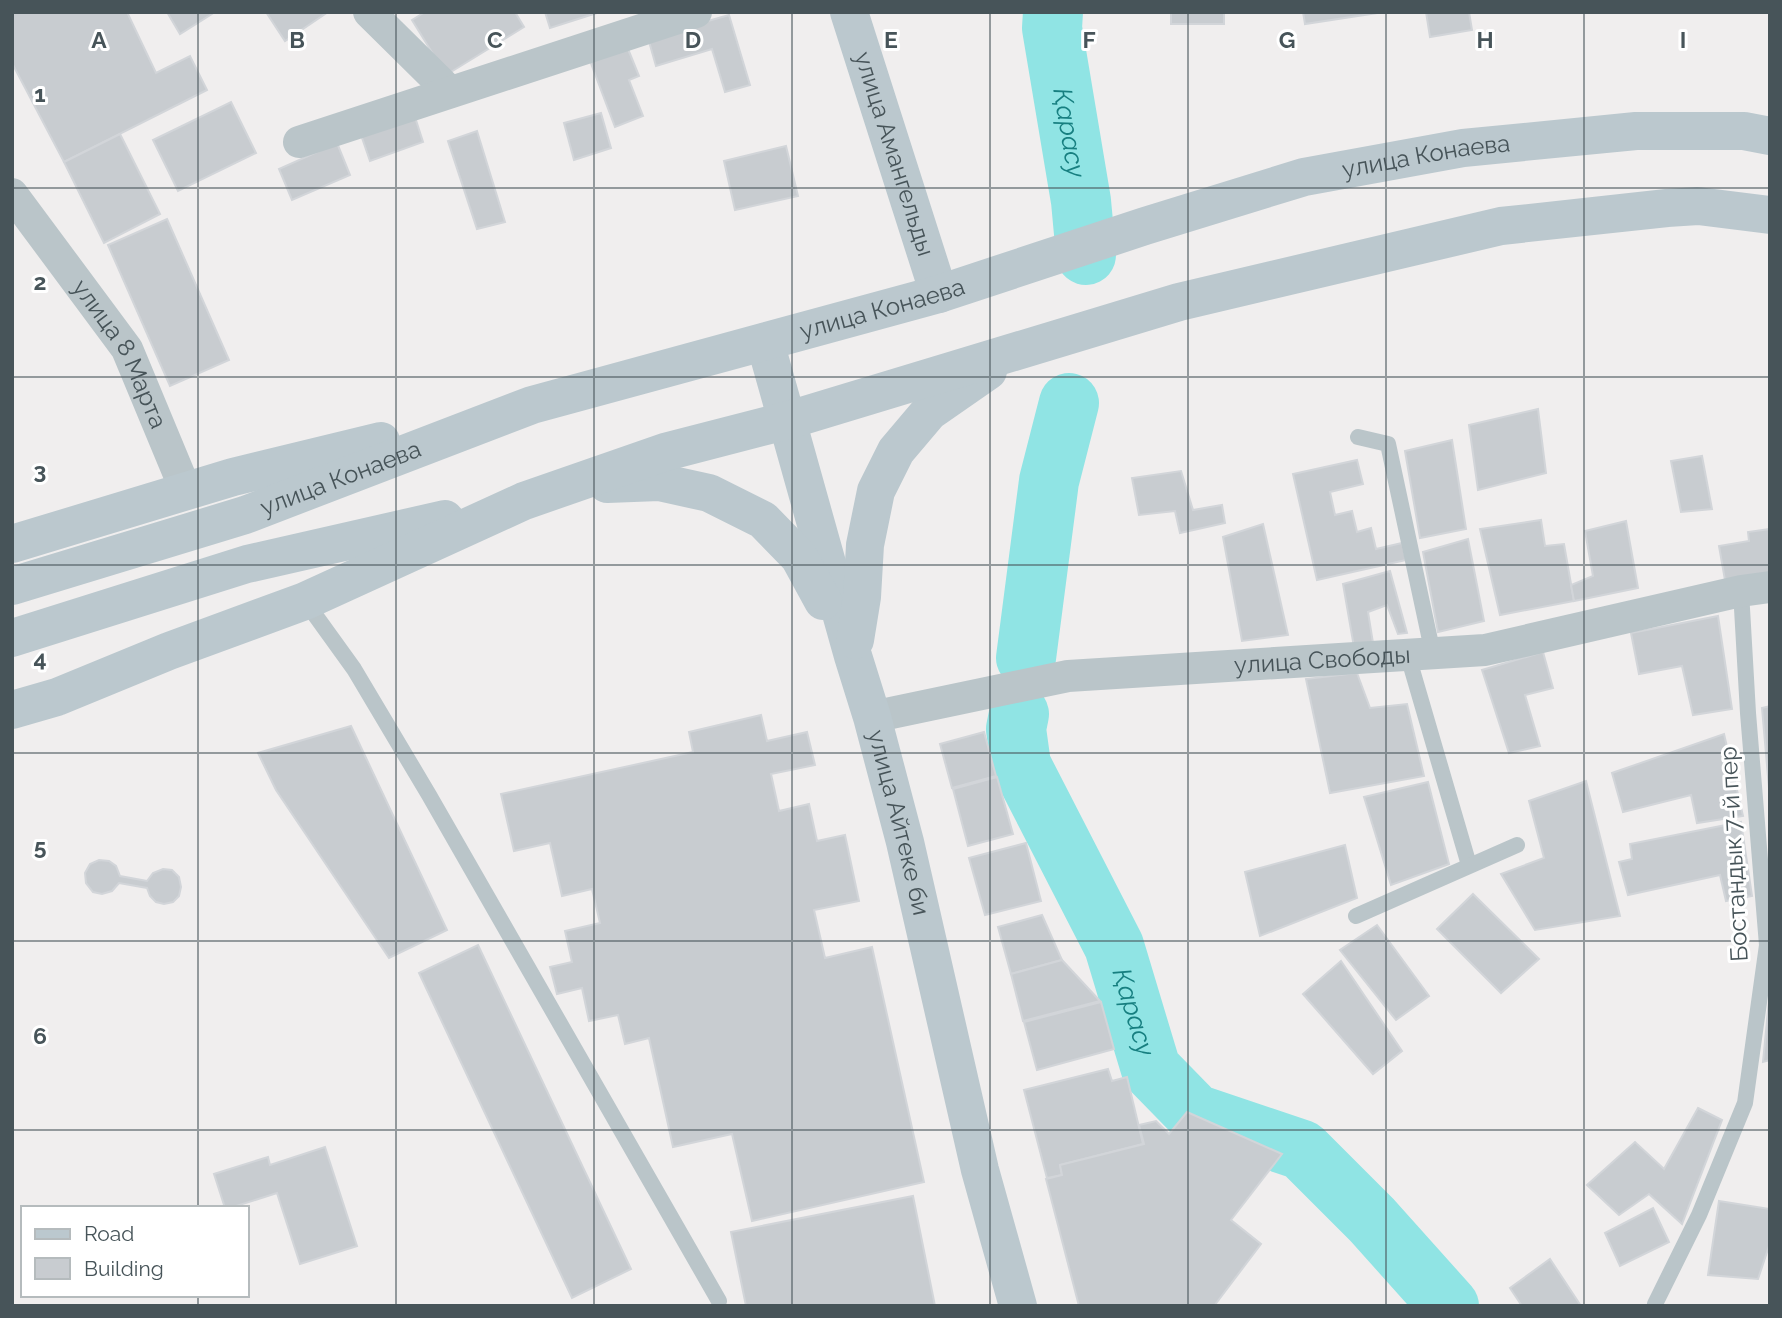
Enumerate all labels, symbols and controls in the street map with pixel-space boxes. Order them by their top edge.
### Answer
text: A [91,26,107,53]
text: B [289,26,305,53]
text: C [487,26,503,53]
text: D [685,26,701,53]
text: E [884,26,898,53]
text: F [1082,26,1096,53]
text: G [1279,26,1295,53]
text: H [1476,26,1494,53]
text: I [1680,26,1686,53]
street label: улица Амангельды [849,48,941,260]
text: 1 [34,80,46,107]
water label: Қарасу [1047,86,1092,181]
street label: улица Конаева [1340,128,1511,184]
text: 2 [34,268,46,295]
street label: улица Конаева [796,272,968,345]
street label: улица 8 Марта [66,274,173,433]
street label: улица Конаева [256,434,425,522]
text: 3 [34,457,46,484]
street label: улица Свободы [1233,640,1411,680]
text: 4 [33,645,47,672]
street label: улица Айтеке би [862,727,936,918]
street label: Бостандык 7-й пер [1713,746,1754,962]
text: 5 [34,833,47,860]
water label: Қарасу [1107,965,1162,1061]
text: 6 [33,1022,47,1049]
legend [21,1206,248,1297]
text: Road [84,1221,134,1246]
text: Building [84,1256,164,1281]

